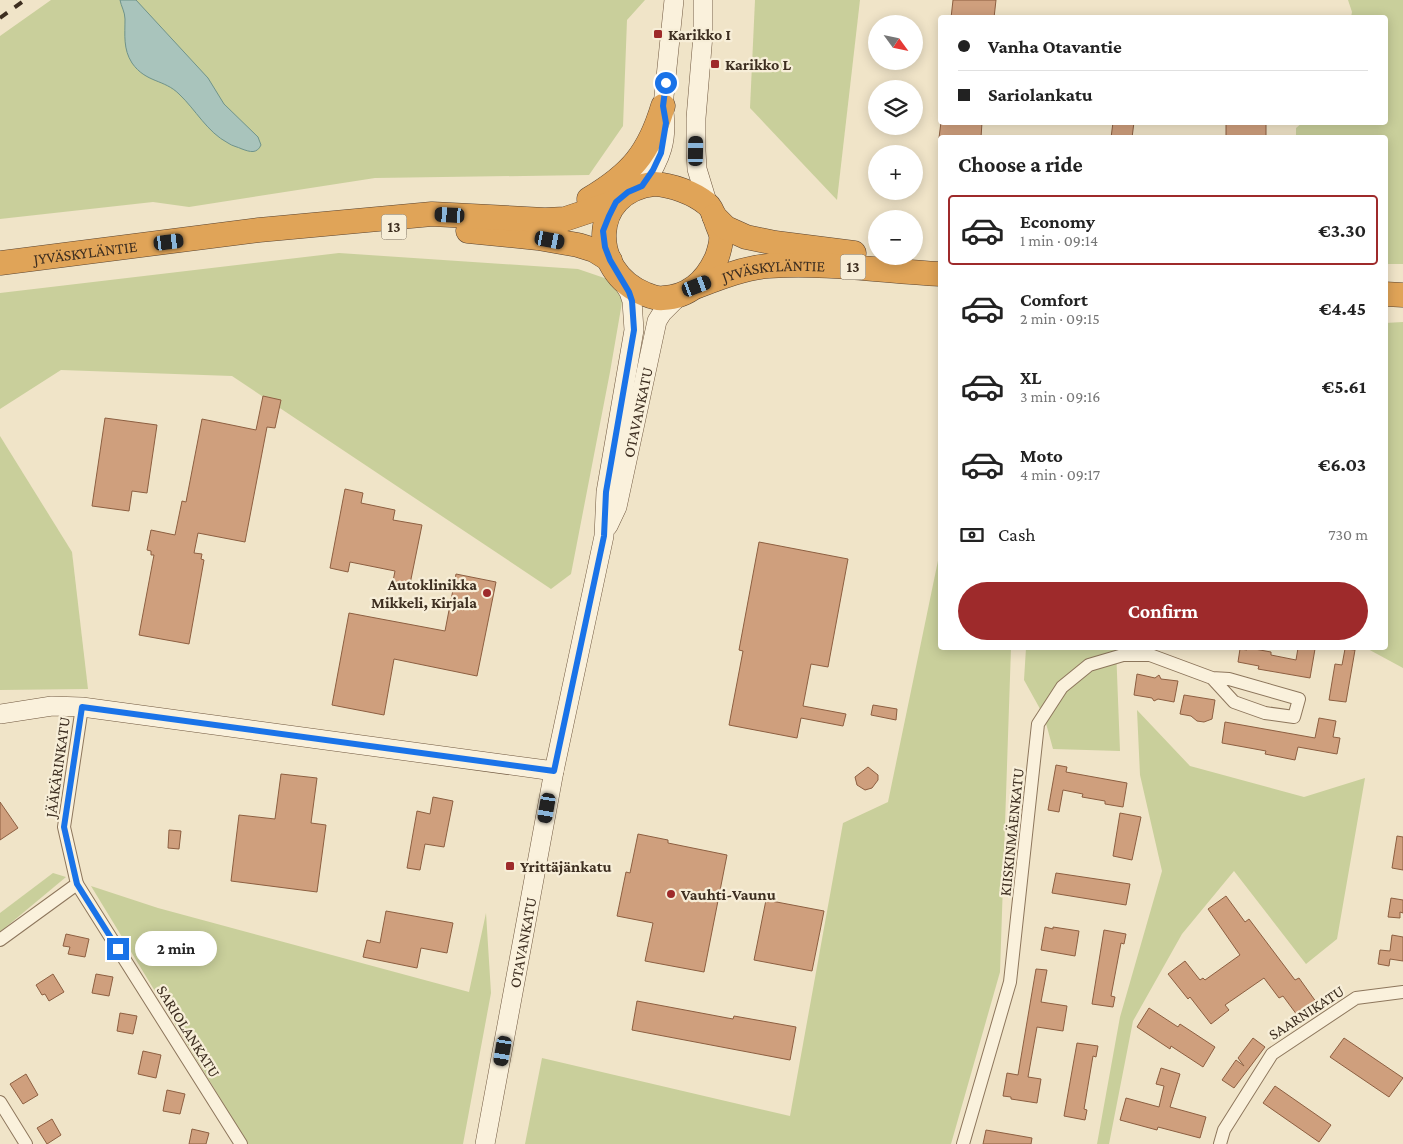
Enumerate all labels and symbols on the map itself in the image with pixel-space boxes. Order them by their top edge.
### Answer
north arrow [868,15,922,70]
place label: Karikko I [668,26,731,43]
marker: Karikko I [652,28,664,40]
place label: Karikko L [725,56,792,73]
marker: Karikko L [709,58,721,70]
route start [655,72,677,94]
car [688,136,703,166]
car [434,207,465,223]
road number: 13 [382,214,406,240]
car [533,230,566,250]
car [153,233,184,251]
street label: JYVÄSKYLÄNTIE [30,238,139,269]
road number: 13 [840,254,866,280]
street label: JYVÄSKYLÄNTIE [718,257,826,287]
car [680,274,713,298]
street label: OTAVANKATU [620,365,656,459]
place label: Autoklinikka Mikkeli, Kirjala [371,576,477,612]
marker: Autoklinikka Mikkeli, Kirjala [481,587,493,599]
street label: JÄÄKÄRINKATU [42,716,74,821]
street label: KIISKINMÄENKATU [996,767,1027,897]
car [537,792,556,824]
place label: Yrittäjänkatu [520,858,612,876]
marker: Yrittäjänkatu [504,860,516,872]
place label: Vauhti-Vaunu [680,886,776,903]
marker: Vauhti-Vaunu [665,888,677,900]
street label: OTAVANKATU [506,896,540,989]
callout: 2 min [136,932,218,966]
route end [107,938,129,960]
street label: SARIOLANKATU [154,982,224,1080]
street label: SAARNIKATU [1265,982,1347,1043]
car [493,1035,512,1067]

